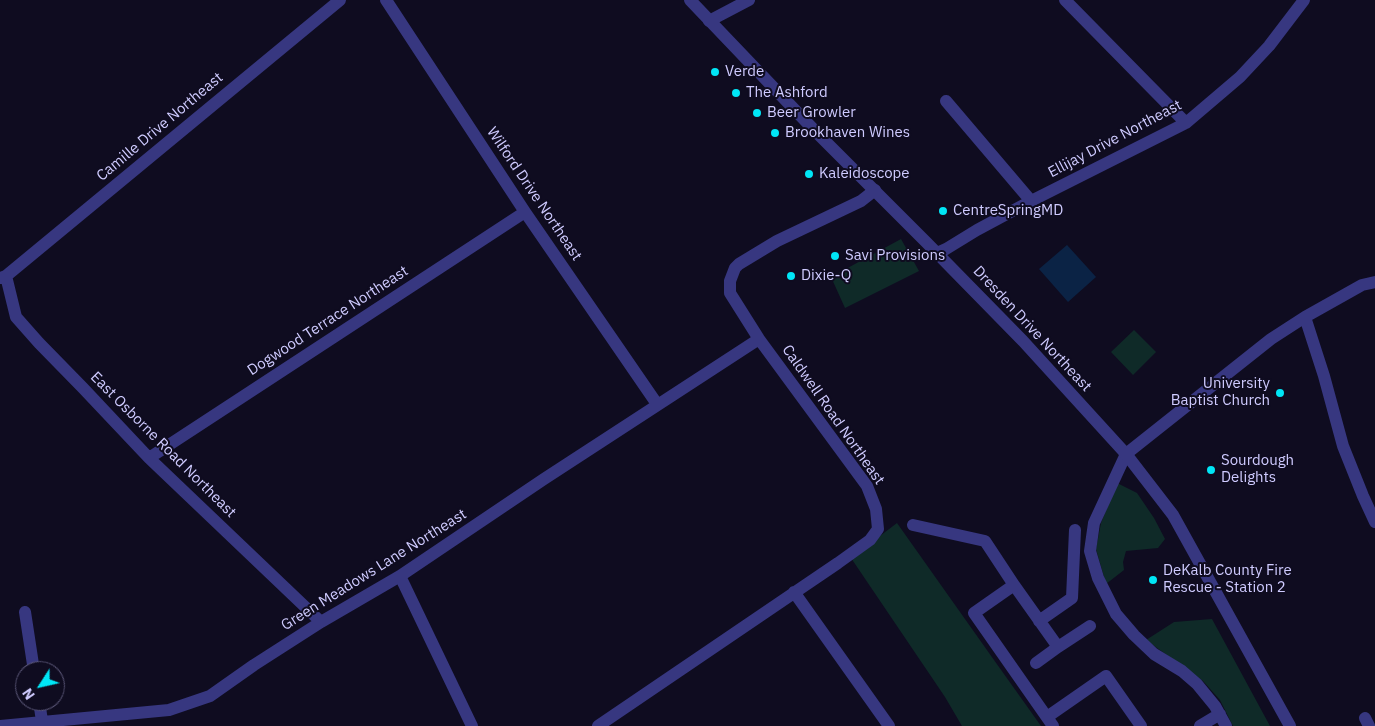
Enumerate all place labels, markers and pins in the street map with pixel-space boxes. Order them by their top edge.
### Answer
place label: Verde [725,63,764,81]
marker: Verde [709,66,721,78]
place label: The Ashford [746,84,828,102]
marker: The Ashford [730,87,742,99]
place label: Beer Growler [767,104,856,122]
marker: Beer Growler [751,107,763,119]
place label: Brookhaven Wines [785,124,910,142]
marker: Brookhaven Wines [769,127,781,139]
place label: Kaleidoscope [819,165,910,183]
marker: Kaleidoscope [803,168,815,180]
place label: CentreSpringMD [953,202,1063,220]
marker: CentreSpringMD [937,205,949,217]
place label: Savi Provisions [845,247,945,265]
marker: Savi Provisions [829,250,841,262]
place label: Dixie-Q [801,267,851,285]
marker: Dixie-Q [785,270,797,282]
place label: University Baptist Church [1171,375,1270,410]
marker: University Baptist Church [1274,387,1286,399]
place label: Sourdough Delights [1221,452,1294,487]
marker: Sourdough Delights [1205,464,1217,476]
place label: DeKalb County Fire Rescue - Station 2 [1163,562,1292,597]
marker: DeKalb County Fire Rescue - Station 2 [1147,574,1159,586]

